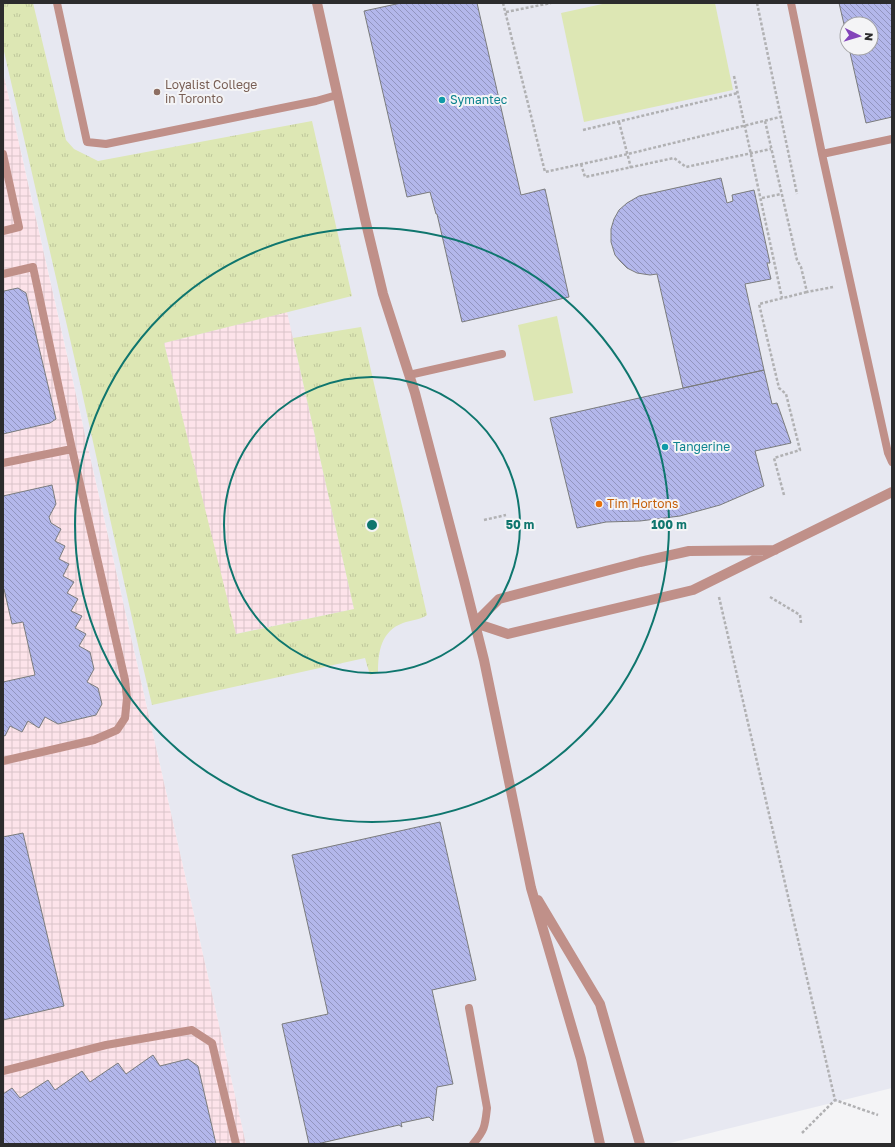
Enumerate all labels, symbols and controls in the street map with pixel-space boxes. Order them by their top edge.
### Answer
north arrow [839,16,879,56]
text: N [863,32,876,42]
place label: Loyalist College in Toronto [165,77,257,106]
marker: Loyalist College in Toronto [152,87,162,97]
place label: Symantec [450,92,508,107]
marker: Symantec [437,95,447,105]
place label: Tangerine [673,439,730,454]
marker: Tangerine [660,442,670,452]
place label: Tim Hortons [607,496,678,511]
marker: Tim Hortons [594,499,604,509]
text: 50 m [506,517,534,532]
text: 100 m [651,517,687,532]
centre of rings [365,518,379,532]

